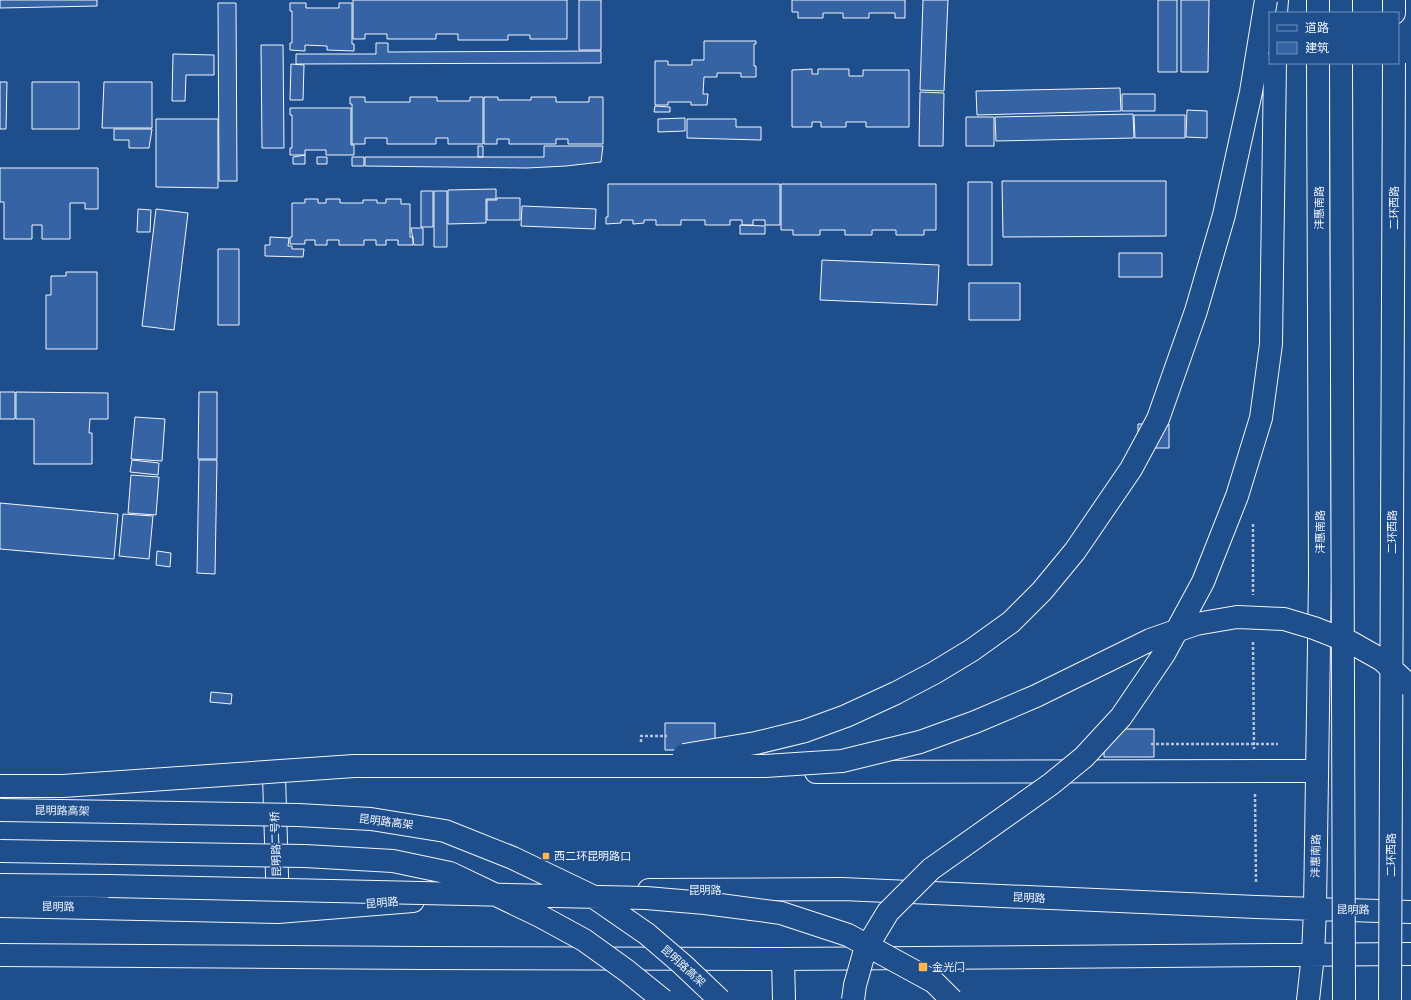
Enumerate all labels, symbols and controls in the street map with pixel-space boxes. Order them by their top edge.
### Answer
legend [1269,12,1399,64]
text: 道路 [1305,21,1329,35]
text: 建筑 [1305,41,1329,55]
street label: 沣惠南路 [1313,186,1326,230]
street label: 二环西路 [1388,186,1401,230]
street label: 沣惠南路 [1314,510,1327,554]
street label: 二环西路 [1386,510,1399,554]
street label: 昆明路高架 [34,804,90,818]
street label: 昆明路二号桥 [268,811,284,877]
street label: 昆明路高架 [358,812,414,832]
street label: 二环西路 [1385,833,1398,877]
street label: 沣惠南路 [1309,834,1323,878]
place label: 西二环昆明路口 [554,850,631,863]
marker: 西二环昆明路口 [541,851,551,861]
street label: 昆明路 [689,884,722,897]
street label: 昆明路 [1012,891,1046,905]
street label: 昆明路 [365,895,399,911]
street label: 昆明路 [41,900,75,914]
street label: 昆明路 [1336,903,1370,917]
street label: 昆明路高架 [658,943,708,989]
marker: 金光门 [917,961,929,973]
place label: 金光门 [932,961,965,974]

